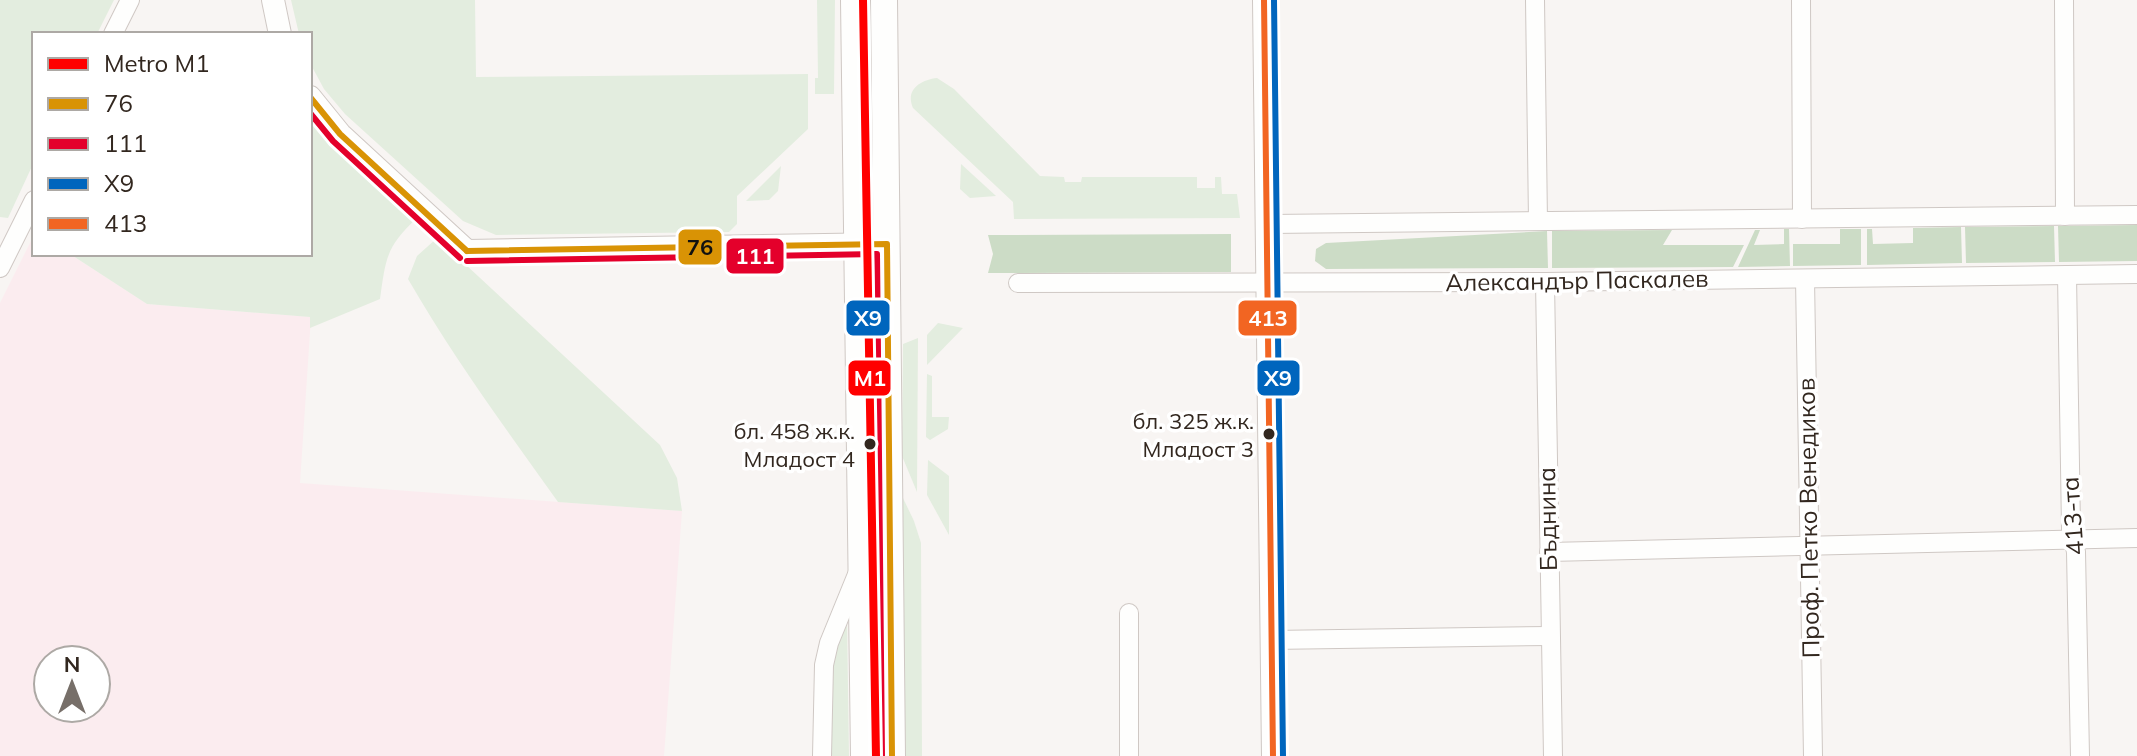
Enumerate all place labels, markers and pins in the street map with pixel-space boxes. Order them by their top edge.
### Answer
place label: бл. 325 ж.к. Младост 3 [1133,407,1254,463]
place label: бл. 458 ж.к. Младост 4 [734,417,855,473]
marker: бл. 325 ж.к. Младост 3 [1261,426,1277,442]
marker: бл. 458 ж.к. Младост 4 [862,436,878,452]

